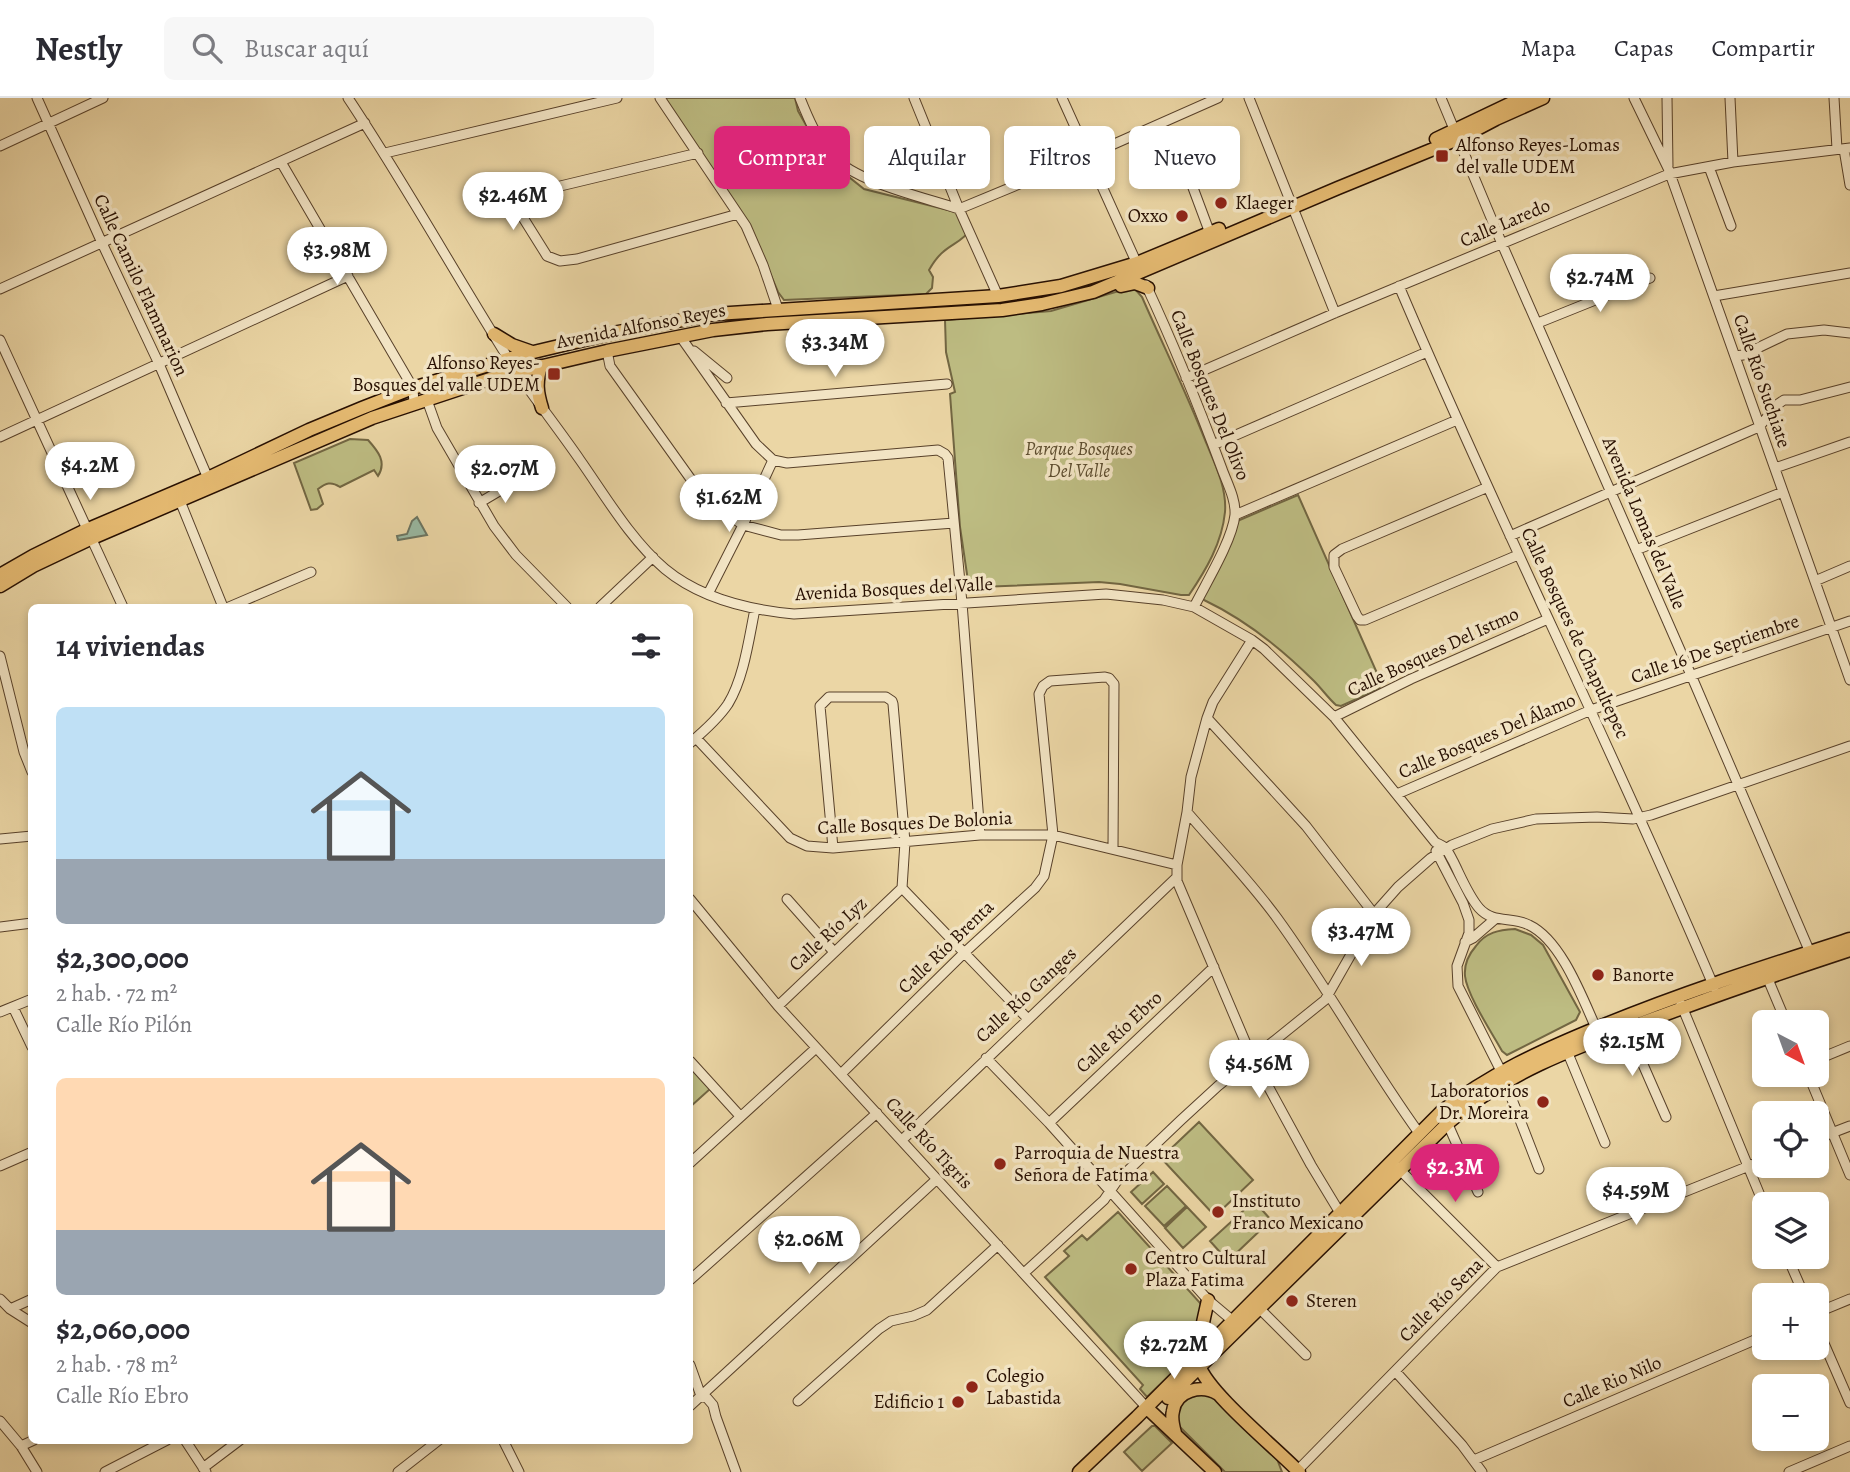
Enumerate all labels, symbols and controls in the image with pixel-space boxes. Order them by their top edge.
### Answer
search box [164,17,654,80]
text: Nestly [35,26,122,71]
icon: search [188,29,226,67]
text: Buscar aquí [244,31,369,66]
text: Mapa [1521,32,1576,64]
text: Capas [1614,32,1674,64]
text: Compartir [1712,32,1815,64]
chip: Comprar [714,126,850,189]
chip: Alquilar [864,126,990,189]
chip: Filtros [1004,126,1115,189]
chip: Nuevo [1129,126,1240,189]
place label: Alfonso Reyes-Lomas del valle UDEM [1455,132,1620,180]
marker: Alfonso Reyes-Lomas del valle UDEM [1434,148,1450,164]
pin: $2.46M [456,172,570,232]
text: $2.46M [478,179,548,210]
street label: Calle Camilo Flammarion [87,190,195,380]
place label: Klaeger [1235,190,1294,216]
street label: Calle Laredo [1456,192,1554,254]
marker: Klaeger [1213,195,1229,211]
place label: Oxxo [1128,203,1168,229]
marker: Oxxo [1174,208,1190,224]
pin: $3.98M [280,228,394,287]
text: $3.98M [303,234,371,265]
pin: $2.74M [1543,254,1657,314]
text: $2.74M [1566,261,1634,292]
street label: Avenida Alfonso Reyes [553,297,728,355]
street label: Calle Bosques Del Olivo [1164,306,1256,484]
street label: Calle Río Suchiate [1727,311,1797,451]
pin: $3.34M [778,320,892,379]
text: $3.34M [802,326,868,357]
place label: Alfonso Reyes- Bosques del valle UDEM [352,350,540,398]
marker: Alfonso Reyes- Bosques del valle UDEM [546,366,562,382]
street label: Avenida Lomas del Valle [1596,432,1692,613]
park label: Parque Bosques Del Valle [1025,436,1133,484]
pin: $4.2M [41,442,139,502]
pin: $2.07M [448,446,562,505]
text: $4.2M [61,449,119,480]
text: $2.07M [471,452,539,483]
pin: $1.62M [672,474,786,534]
text: $1.62M [696,481,762,512]
street label: Calle Bosques de Chapultepec [1515,523,1635,743]
street label: Avenida Bosques del Valle [793,571,994,607]
street label: Calle Bosques Del Istmo [1343,601,1523,703]
street label: Calle 16 De Septiembre [1627,608,1803,690]
text: 14 viviendas [56,626,205,666]
icon: filters [627,627,665,665]
street label: Calle Bosques Del Álamo [1394,687,1580,785]
icon: home [298,753,424,879]
street label: Calle Bosques De Bolonia [817,805,1013,841]
street label: Calle Río Lyz [783,891,873,977]
street label: Calle Río Brenta [892,894,1000,1000]
pin: $3.47M [1304,908,1418,968]
text: $3.47M [1328,915,1394,946]
text: $2,300,000 [56,938,189,978]
street label: Calle Río Ganges [970,941,1082,1049]
place label: Banorte [1612,962,1674,988]
marker: Banorte [1590,967,1606,983]
text: 2 hab. · 72 m² [56,978,177,1009]
street label: Calle Río Ebro [1070,985,1168,1079]
text: Calle Río Pilón [56,1009,192,1040]
north arrow [1752,1010,1829,1087]
map controls [1752,1010,1829,1451]
pin: $2.15M [1575,1018,1689,1078]
text: $2.15M [1599,1025,1665,1056]
pin: $4.56M [1202,1040,1316,1100]
text: $4.56M [1225,1047,1293,1078]
place label: Laboratorios Dr. Moreira [1430,1078,1529,1126]
street label: Calle Río Tigris [880,1091,978,1195]
marker: Laboratorios Dr. Moreira [1535,1094,1551,1110]
button: locate [1752,1101,1829,1178]
icon: home [298,1124,424,1250]
place label: Parroquia de Nuestra Señora de Fatima [1014,1140,1180,1188]
pin: $2.3M [1406,1144,1504,1204]
text: $2.3M [1426,1151,1484,1182]
marker: Parroquia de Nuestra Señora de Fatima [992,1156,1008,1172]
pin: $4.59M [1579,1168,1693,1227]
text: $4.59M [1602,1174,1670,1205]
place label: Instituto Franco Mexicano [1232,1188,1364,1236]
button: layers [1752,1192,1829,1269]
marker: Instituto Franco Mexicano [1210,1204,1226,1220]
pin: $2.06M [752,1216,866,1276]
text: $2.06M [774,1223,844,1254]
place label: Centro Cultural Plaza Fatima [1145,1245,1266,1293]
street label: Calle Río Sena [1393,1252,1489,1348]
marker: Centro Cultural Plaza Fatima [1123,1261,1139,1277]
button: + [1752,1283,1829,1360]
place label: Steren [1306,1288,1357,1314]
marker: Steren [1284,1293,1300,1309]
text: $2,060,000 [56,1309,190,1349]
pin: $2.72M [1117,1322,1231,1381]
text: $2.72M [1140,1328,1208,1359]
text: 2 hab. · 78 m² [56,1349,178,1380]
street label: Calle Rio Nilo [1558,1349,1666,1415]
place label: Colegio Labastida [986,1363,1061,1411]
button: − [1752,1374,1829,1451]
marker: Colegio Labastida [964,1379,980,1395]
text: Calle Río Ebro [56,1380,189,1411]
place label: Edificio 1 [873,1389,944,1415]
marker: Edificio 1 [950,1394,966,1410]

